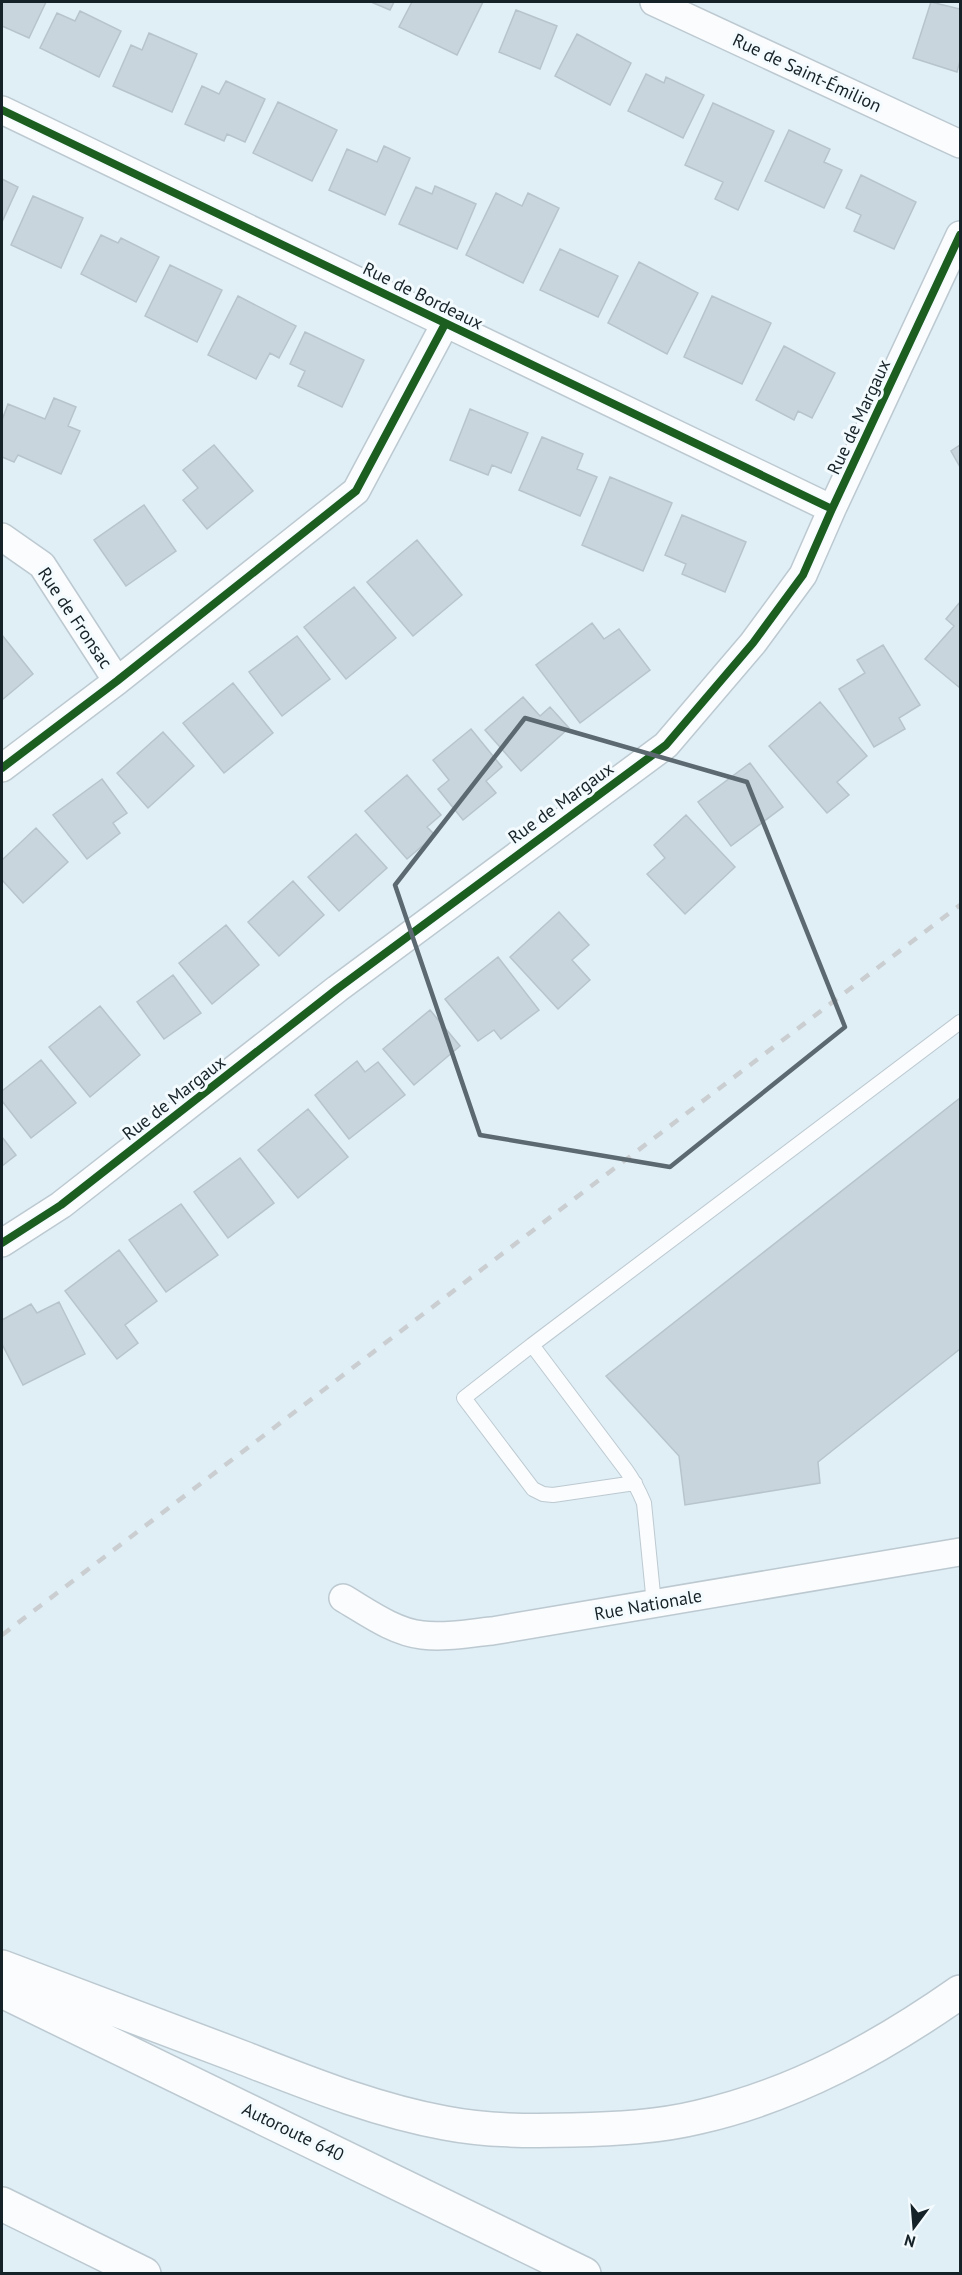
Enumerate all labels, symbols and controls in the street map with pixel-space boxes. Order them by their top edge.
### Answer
street label: Rue de Saint-Émilion [729,28,885,117]
street label: Rue de Bordeaux [359,257,487,335]
street label: Rue de Margaux [822,355,895,478]
street label: Rue de Fronsac [33,563,118,673]
street label: Rue de Margaux [504,757,618,849]
street label: Rue de Margaux [117,1050,230,1145]
street label: Rue Nationale [592,1584,704,1625]
street label: Autoroute 640 [238,2097,348,2166]
north arrow [884,2197,944,2257]
text: N [902,2230,918,2252]

